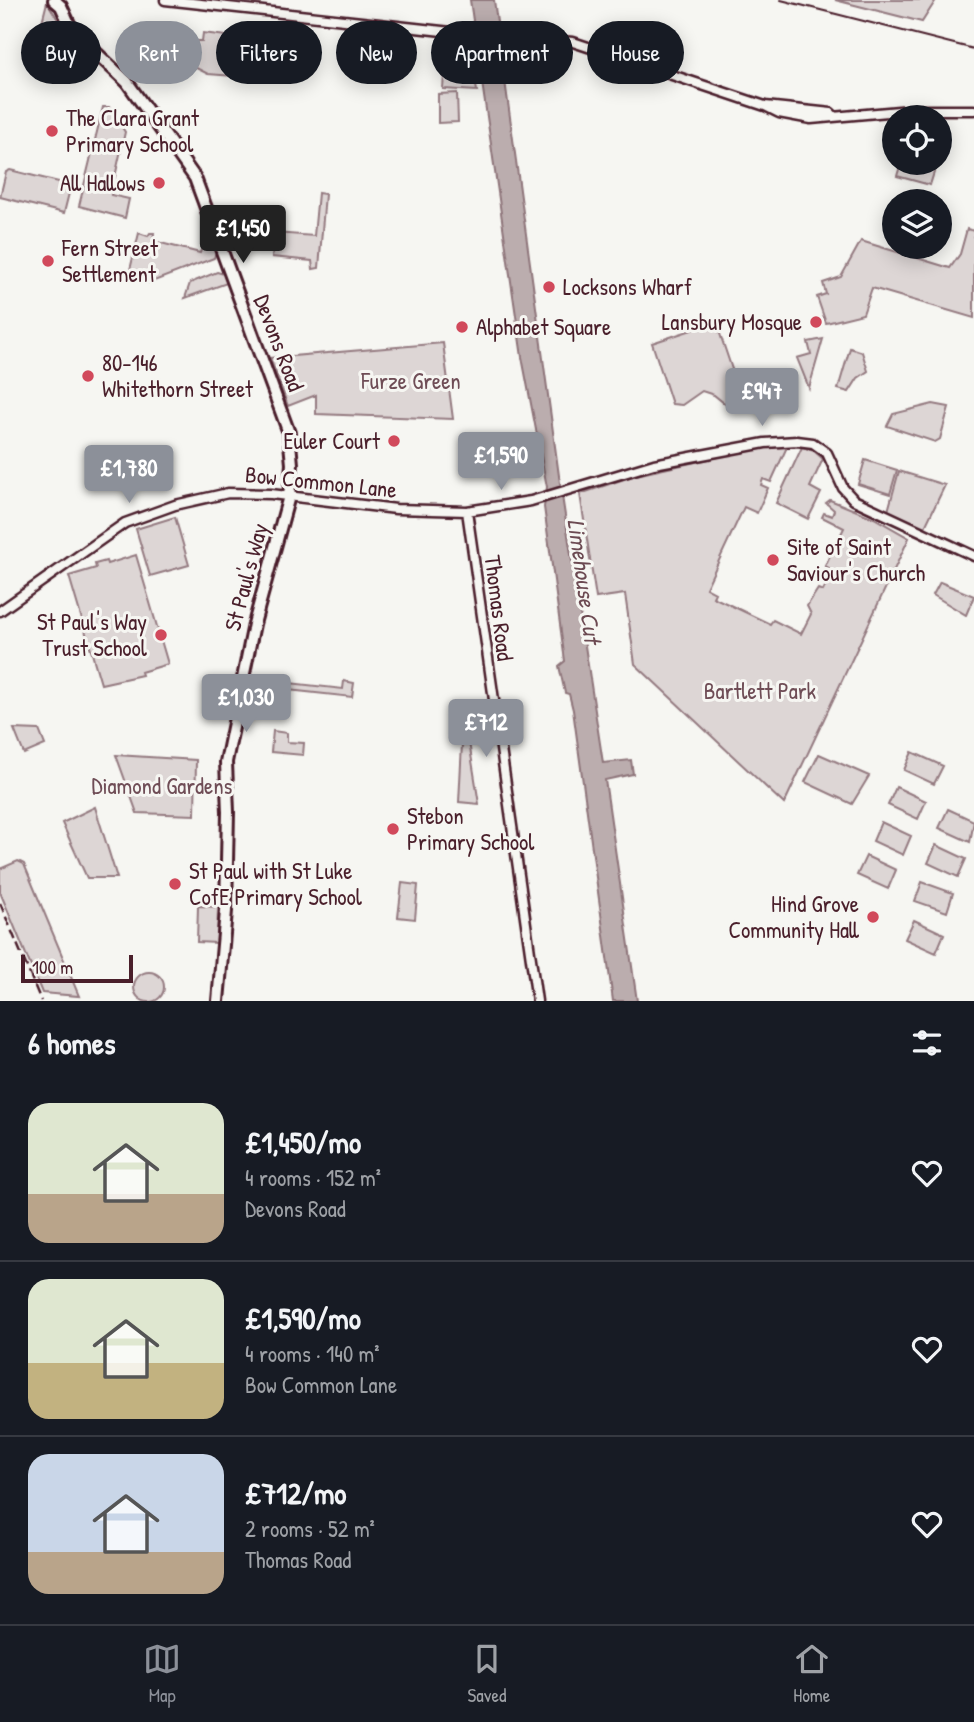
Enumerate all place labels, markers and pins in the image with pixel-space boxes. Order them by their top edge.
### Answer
place label: The Clara Grant Primary School [66,102,200,159]
marker: The Clara Grant Primary School [44,123,60,139]
place label: All Hallows [60,167,145,198]
marker: All Hallows [151,175,167,191]
pin: £1,450 [186,205,300,265]
place label: Fern Street Settlement [61,232,159,289]
marker: Fern Street Settlement [40,253,56,269]
place label: Locksons Wharf [563,271,693,302]
marker: Locksons Wharf [541,279,557,295]
place label: Lansbury Mosque [662,306,802,337]
place label: Alphabet Square [476,311,611,342]
marker: Lansbury Mosque [808,314,824,330]
marker: Alphabet Square [454,319,470,335]
place label: 80-146 Whitethorn Street [102,347,254,404]
marker: 80-146 Whitethorn Street [80,368,96,384]
pin: £947 [721,368,803,428]
place label: Euler Court [283,425,381,456]
marker: Euler Court [386,433,402,449]
pin: £1,590 [444,433,558,492]
pin: £1,780 [72,446,186,505]
place label: Site of Saint Saviour's Church [787,531,925,588]
marker: Site of Saint Saviour's Church [765,552,781,568]
place label: St Paul's Way Trust School [37,606,148,663]
marker: St Paul's Way Trust School [153,627,169,643]
pin: £1,030 [189,674,303,734]
pin: £712 [445,700,527,759]
place label: Stebon Primary School [407,800,535,857]
marker: Stebon Primary School [385,821,401,837]
place label: St Paul with St Luke CofE Primary School [189,855,363,912]
marker: St Paul with St Luke CofE Primary School [167,876,183,892]
place label: Hind Grove Community Hall [728,888,860,945]
marker: Hind Grove Community Hall [865,909,881,925]

